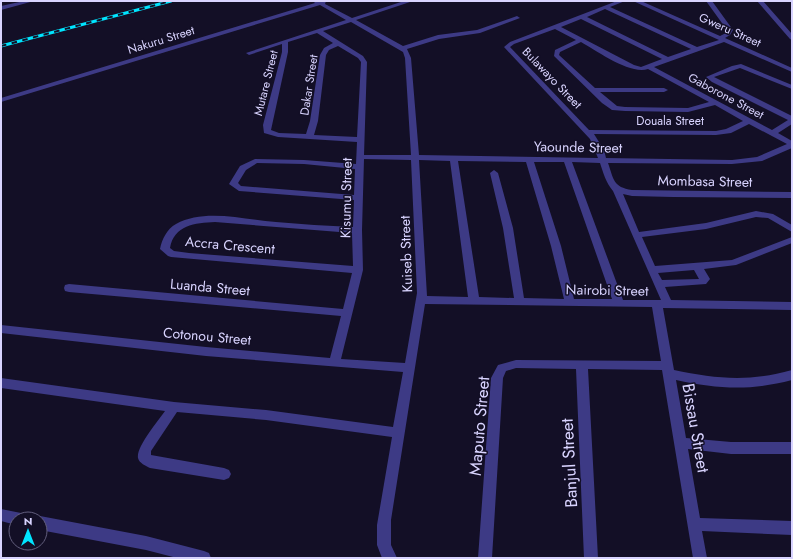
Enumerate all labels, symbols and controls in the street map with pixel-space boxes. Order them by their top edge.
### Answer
street label: Gweru Street [696,8,764,52]
street label: Nakuru Street [125,21,197,59]
street label: Bulawayo Street [518,43,586,113]
street label: Mutare Street [249,48,283,118]
street label: Dakar Street [295,53,323,117]
street label: Gaborone Street [685,68,767,124]
street label: Douala Street [636,112,704,130]
street label: Yaounde Street [534,136,623,158]
street label: Kisumu Street [335,157,357,238]
street label: Mombasa Street [658,170,753,192]
street label: Kuiseb Street [395,215,417,293]
street label: Accra Crescent [184,231,276,259]
street label: Luanda Street [169,274,251,300]
street label: Nairobi Street [565,279,649,301]
street label: Cotonou Street [162,322,252,350]
street label: Maputo Street [463,375,495,477]
street label: Bissau Street [676,381,716,475]
street label: Banjul Street [555,418,583,508]
north arrow [8,511,48,551]
text: N [24,513,32,529]

